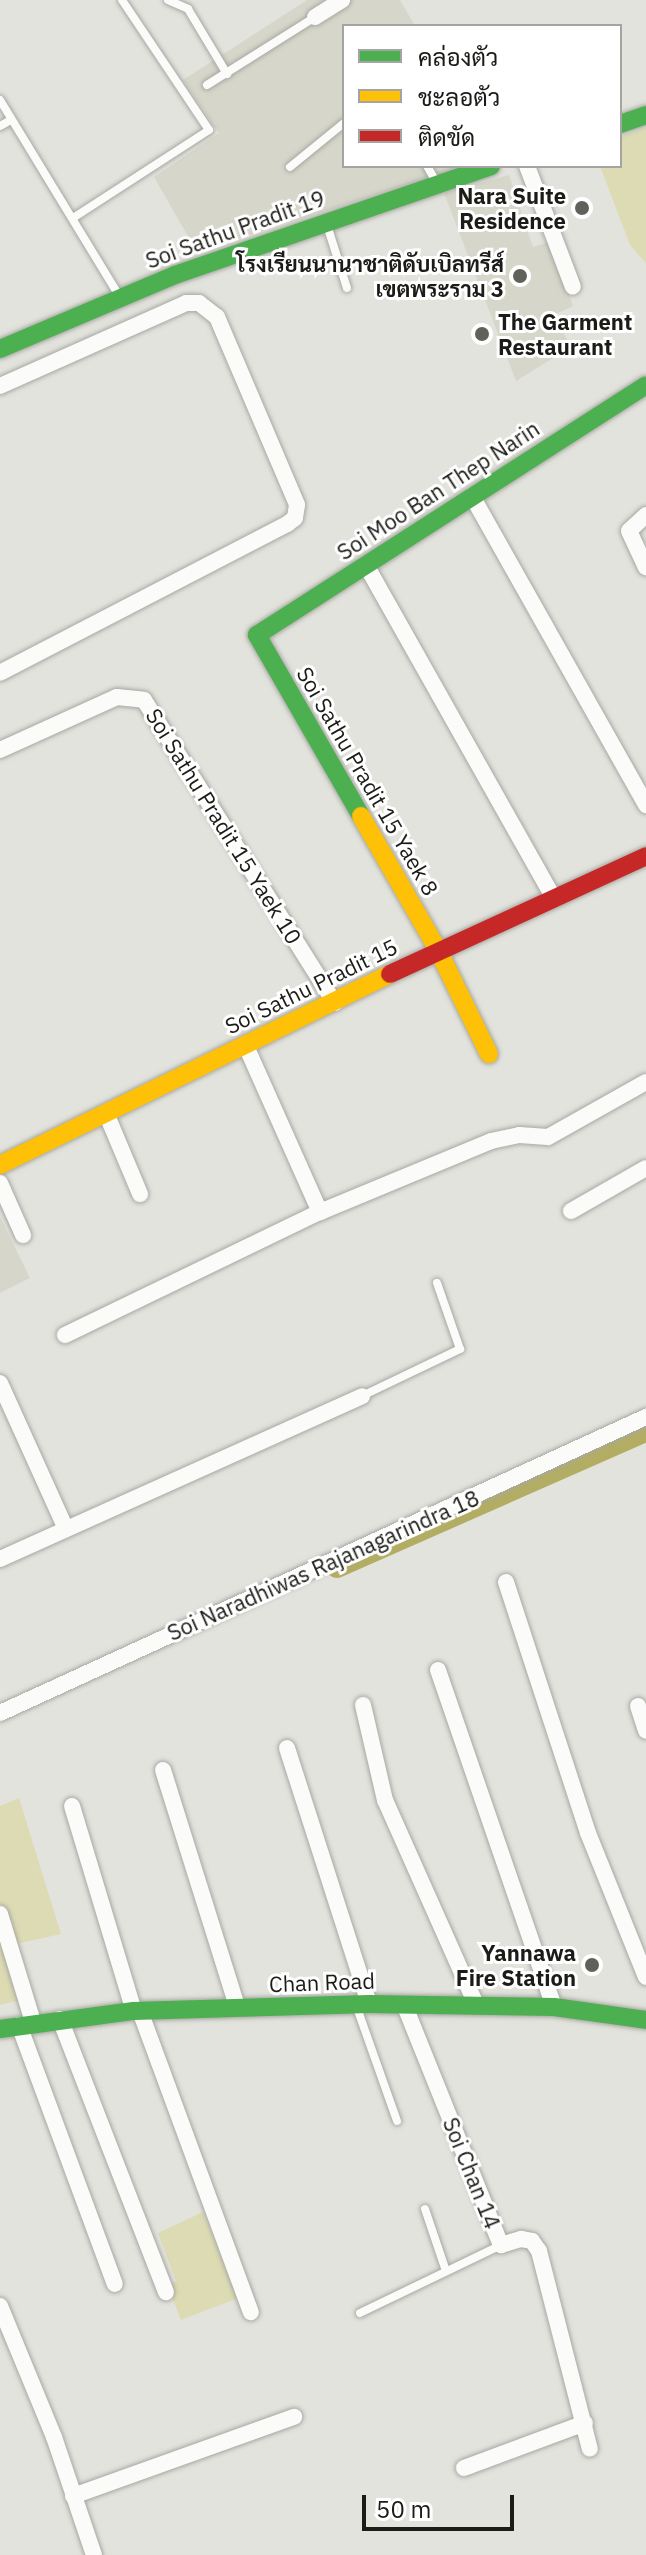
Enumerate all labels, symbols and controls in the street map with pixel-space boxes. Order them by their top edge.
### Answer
legend [342,24,622,168]
text: คล่องตัว [418,41,498,73]
text: ชะลอตัว [418,81,500,113]
text: ติดขัด [418,121,475,153]
place label: Nara Suite Residence [457,182,566,234]
street label: Soi Sathu Pradit 19 [142,184,328,274]
marker: Nara Suite Residence [573,199,591,217]
place label: โรงเรียนนานาชาติดับเบิลทรีส์ เขตพระราม 3 [236,250,504,302]
marker: โรงเรียนนานาชาติดับเบิลทรีส์ เขตพระราม 3 [511,267,529,285]
place label: The Garment Restaurant [498,308,632,360]
marker: The Garment Restaurant [473,325,491,343]
street label: Soi Moo Ban Thep Narin [332,415,544,565]
street label: Soi Sathu Pradit 15 Yaek 8 [292,662,444,900]
street label: Soi Sathu Pradit 15 Yaek 10 [141,703,307,949]
street label: Soi Sathu Pradit 15 [220,933,402,1039]
street label: Soi Naradhiwas Rajanagarindra 18 [163,1484,483,1646]
place label: Yannawa Fire Station [456,1939,576,1990]
marker: Yannawa Fire Station [583,1956,601,1974]
street label: Chan Road [268,1967,376,1997]
street label: Soi Chan 14 [438,2113,506,2233]
scale bar [366,2479,518,2529]
text: 50 m [376,2493,431,2525]

